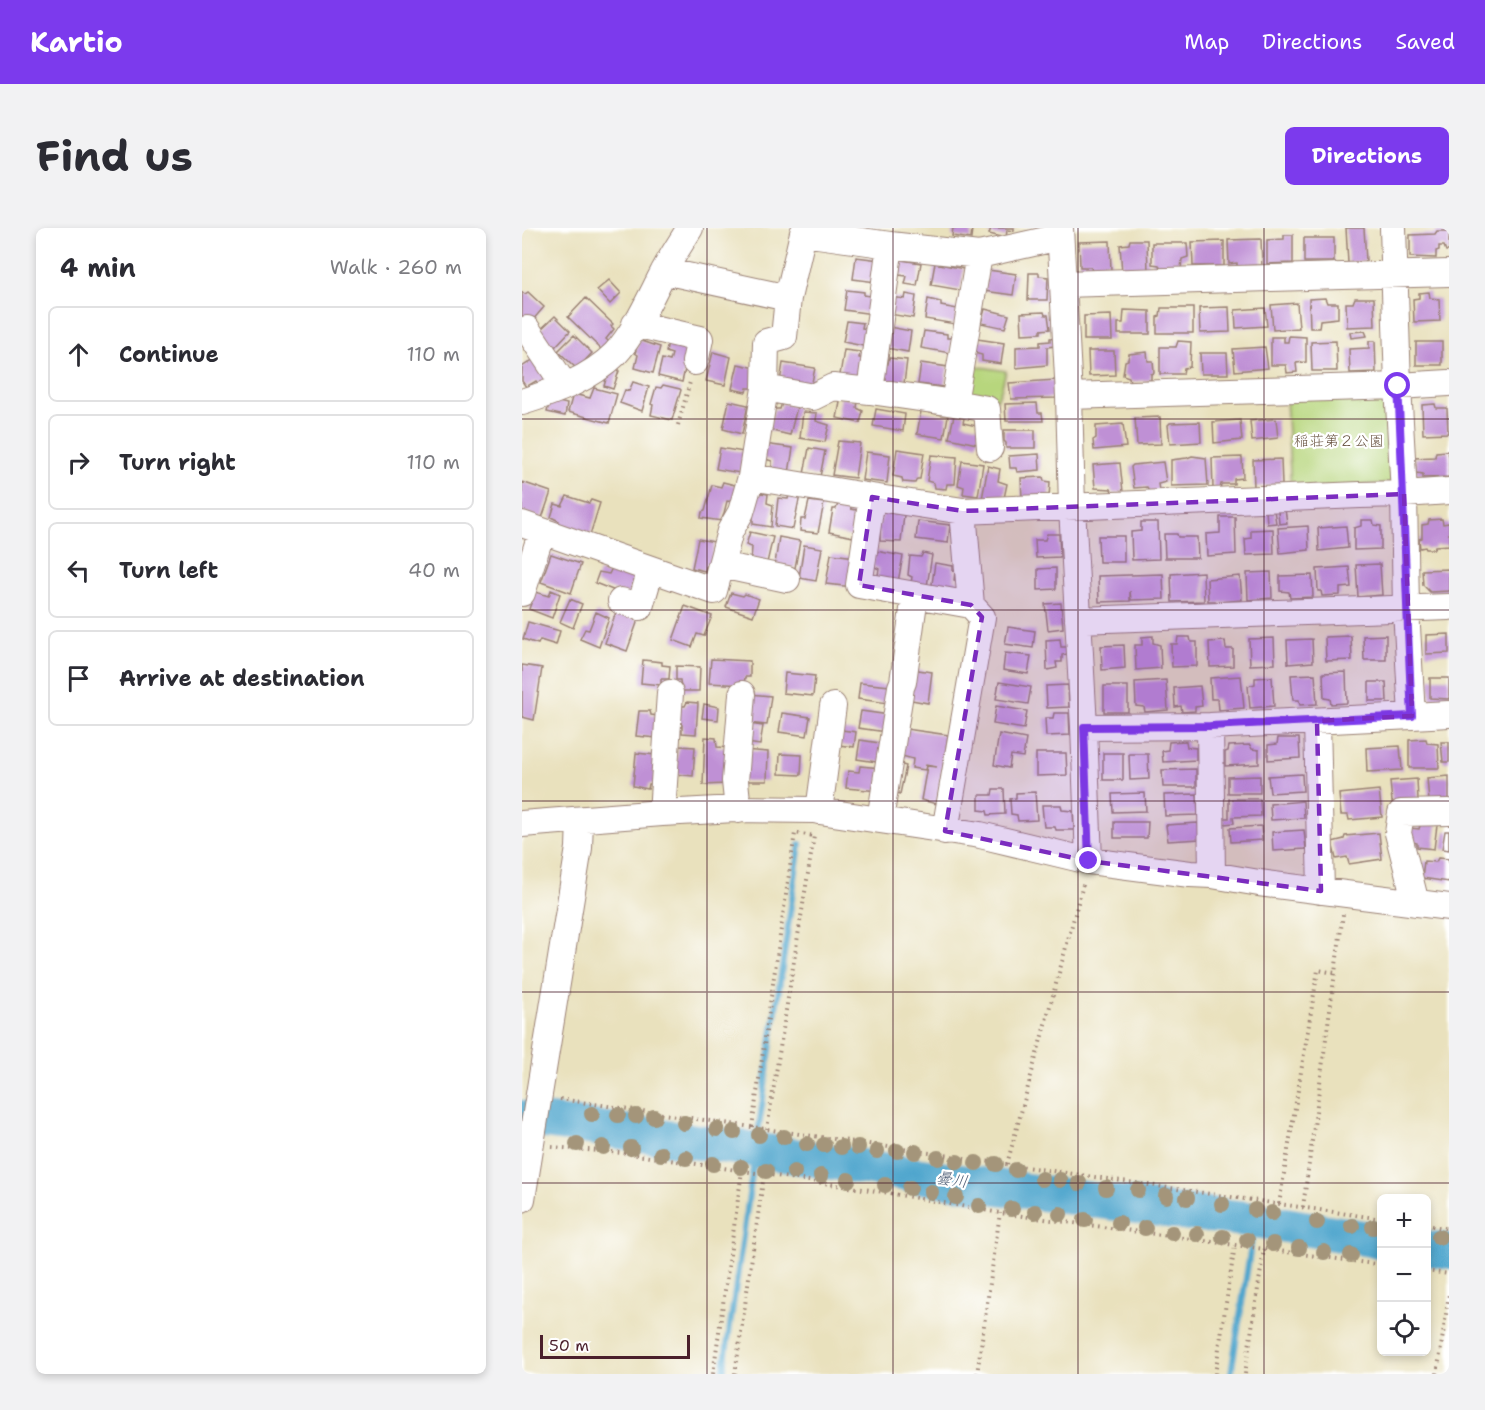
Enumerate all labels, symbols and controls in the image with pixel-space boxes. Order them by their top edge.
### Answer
text: Kartio [30,23,123,61]
text: Map [1184,28,1229,56]
text: Directions [1262,28,1362,56]
text: Saved [1395,28,1455,56]
button: Directions [1285,127,1449,185]
text: Find us [36,128,193,184]
text: 4 min [60,250,136,285]
text: Walk · 260 m [330,254,462,280]
icon: ahead [62,338,95,371]
text: Continue [119,340,219,369]
text: 110 m [406,341,460,367]
route start [1384,372,1410,398]
park label: 稲荘第２公園 [1294,431,1384,451]
icon: right [62,446,95,479]
text: Turn right [119,448,236,477]
text: 110 m [406,449,460,475]
icon: left [62,554,95,587]
text: Turn left [119,556,218,585]
text: 40 m [408,557,460,583]
icon: arrive [62,662,95,695]
text: Arrive at destination [119,664,365,693]
route end [1075,847,1101,873]
water label: 曇川 [935,1167,969,1192]
map controls [1377,1194,1431,1356]
button: + [1377,1194,1431,1248]
button: − [1377,1248,1431,1302]
button: locate [1377,1302,1431,1356]
scale bar [540,1332,690,1360]
text: 50 m [549,1335,589,1356]

